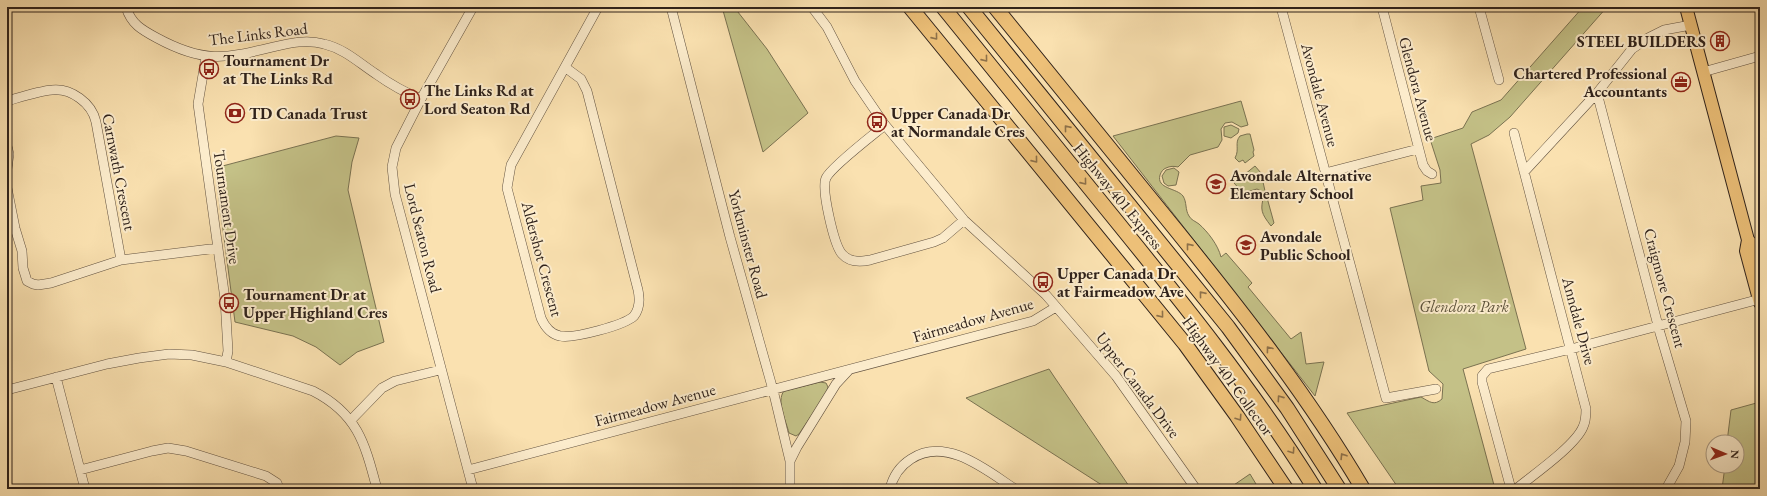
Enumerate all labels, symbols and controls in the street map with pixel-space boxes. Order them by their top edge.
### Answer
street label: The Links Road [207,17,310,50]
building icon: STEEL BUILDERS [1709,30,1731,52]
place label: STEEL BUILDERS [1577,31,1706,52]
one-way arrow [930,33,937,40]
street label: Glendora Avenue [1394,35,1442,143]
street label: Avondale Avenue [1296,40,1344,149]
place label: Tournament Dr at The Links Rd [223,50,333,89]
one-way arrow [980,55,987,62]
bus stop icon: Tournament Dr at The Links Rd [198,58,220,80]
place label: Chartered Professional Accountants [1514,63,1667,102]
office icon: Chartered Professional Accountants [1670,71,1692,93]
place label: The Links Rd at Lord Seaton Rd [424,80,534,119]
bus stop icon: The Links Rd at Lord Seaton Rd [399,88,421,110]
bank icon: TD Canada Trust [224,102,246,124]
place label: TD Canada Trust [249,103,367,124]
place label: Upper Canada Dr at Normandale Cres [891,103,1025,142]
bus stop icon: Upper Canada Dr at Normandale Cres [866,111,888,133]
street label: Carnwath Crescent [97,112,141,232]
one-way arrow [1065,125,1072,132]
street label: Highway 401 Express [1069,138,1167,254]
street label: Tournament Drive [209,149,245,265]
one-way arrow [1030,155,1037,162]
place label: Avondale Alternative Elementary School [1229,165,1372,204]
school or university icon: Avondale Alternative Elementary School [1205,173,1227,195]
one-way arrow [1080,177,1087,185]
street label: Lord Seaton Road [399,181,447,296]
street label: Yorkminster Road [723,187,773,302]
street label: Aldershot Crescent [516,198,567,319]
place label: Avondale Public School [1259,226,1351,265]
street label: Craigmore Crescent [1639,226,1691,350]
school or university icon: Avondale Public School [1235,234,1257,256]
one-way arrow [1187,244,1194,251]
place label: Upper Canada Dr at Fairmeadow Ave [1057,263,1184,302]
bus stop icon: Upper Canada Dr at Fairmeadow Ave [1032,271,1054,293]
street label: Anndale Drive [1557,274,1601,367]
place label: Tournament Dr at Upper Highland Cres [243,284,388,323]
one-way arrow [1200,291,1207,298]
bus stop icon: Tournament Dr at Upper Highland Cres [218,292,240,314]
street label: Fairmeadow Avenue [910,293,1036,347]
park label: Glendora Park [1419,296,1509,317]
one-way arrow [1156,310,1163,317]
street label: Highway 401 Collector [1178,312,1279,440]
street label: Upper Canada Drive [1091,328,1185,442]
one-way arrow [1267,346,1274,353]
street label: Fairmeadow Avenue [592,379,718,431]
one-way arrow [1278,395,1285,402]
one-way arrow [1234,414,1241,421]
north arrow [1705,434,1745,474]
one-way arrow [1287,447,1295,454]
text: N [1728,450,1742,459]
one-way arrow [1340,453,1348,460]

